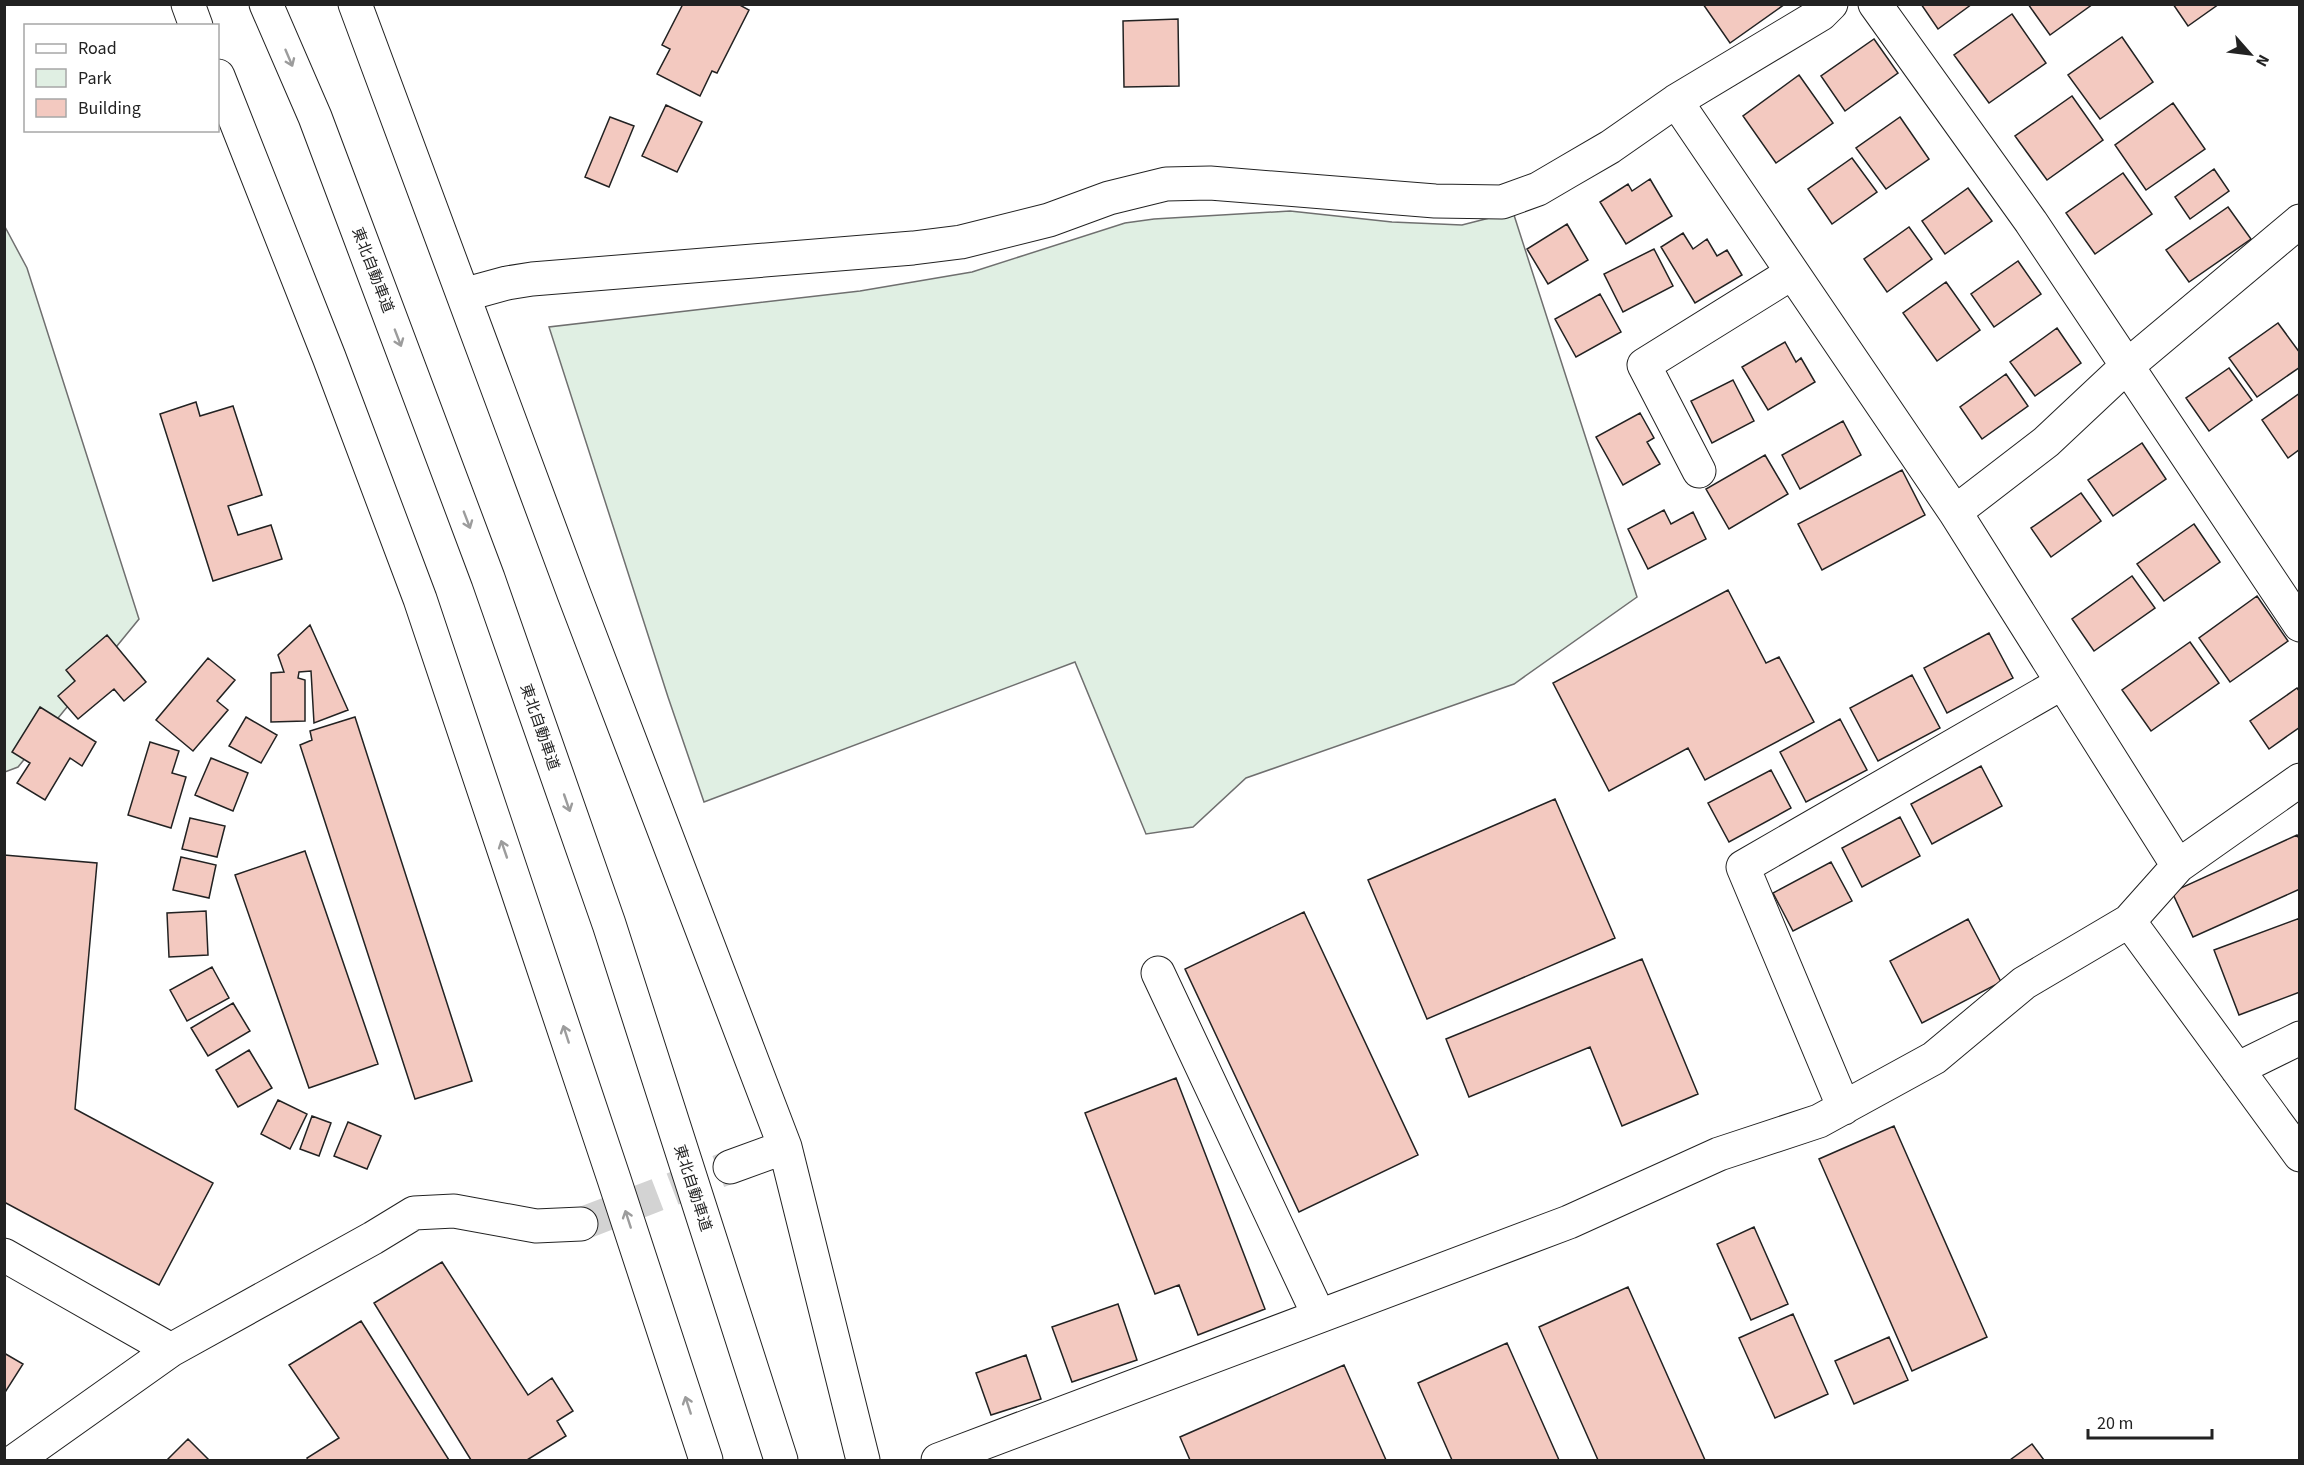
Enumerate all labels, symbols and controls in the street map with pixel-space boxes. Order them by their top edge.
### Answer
legend [24,24,219,132]
north arrow [2220,24,2280,84]
text: Road [78,36,117,61]
one-way arrow [284,49,295,67]
text: N [2250,51,2275,70]
text: Park [78,66,112,91]
text: Building [78,96,141,121]
street label: 東北自動車道 [347,224,398,316]
one-way arrow [394,328,405,347]
one-way arrow [462,510,473,529]
street label: 東北自動車道 [515,681,564,773]
one-way arrow [562,793,573,812]
one-way arrow [498,840,509,859]
one-way arrow [560,1025,571,1044]
street label: 東北自動車道 [669,1142,716,1234]
one-way arrow [621,1210,632,1229]
one-way arrow [682,1396,693,1415]
scale bar [2088,1402,2212,1440]
text: 20 m [2097,1411,2133,1436]

